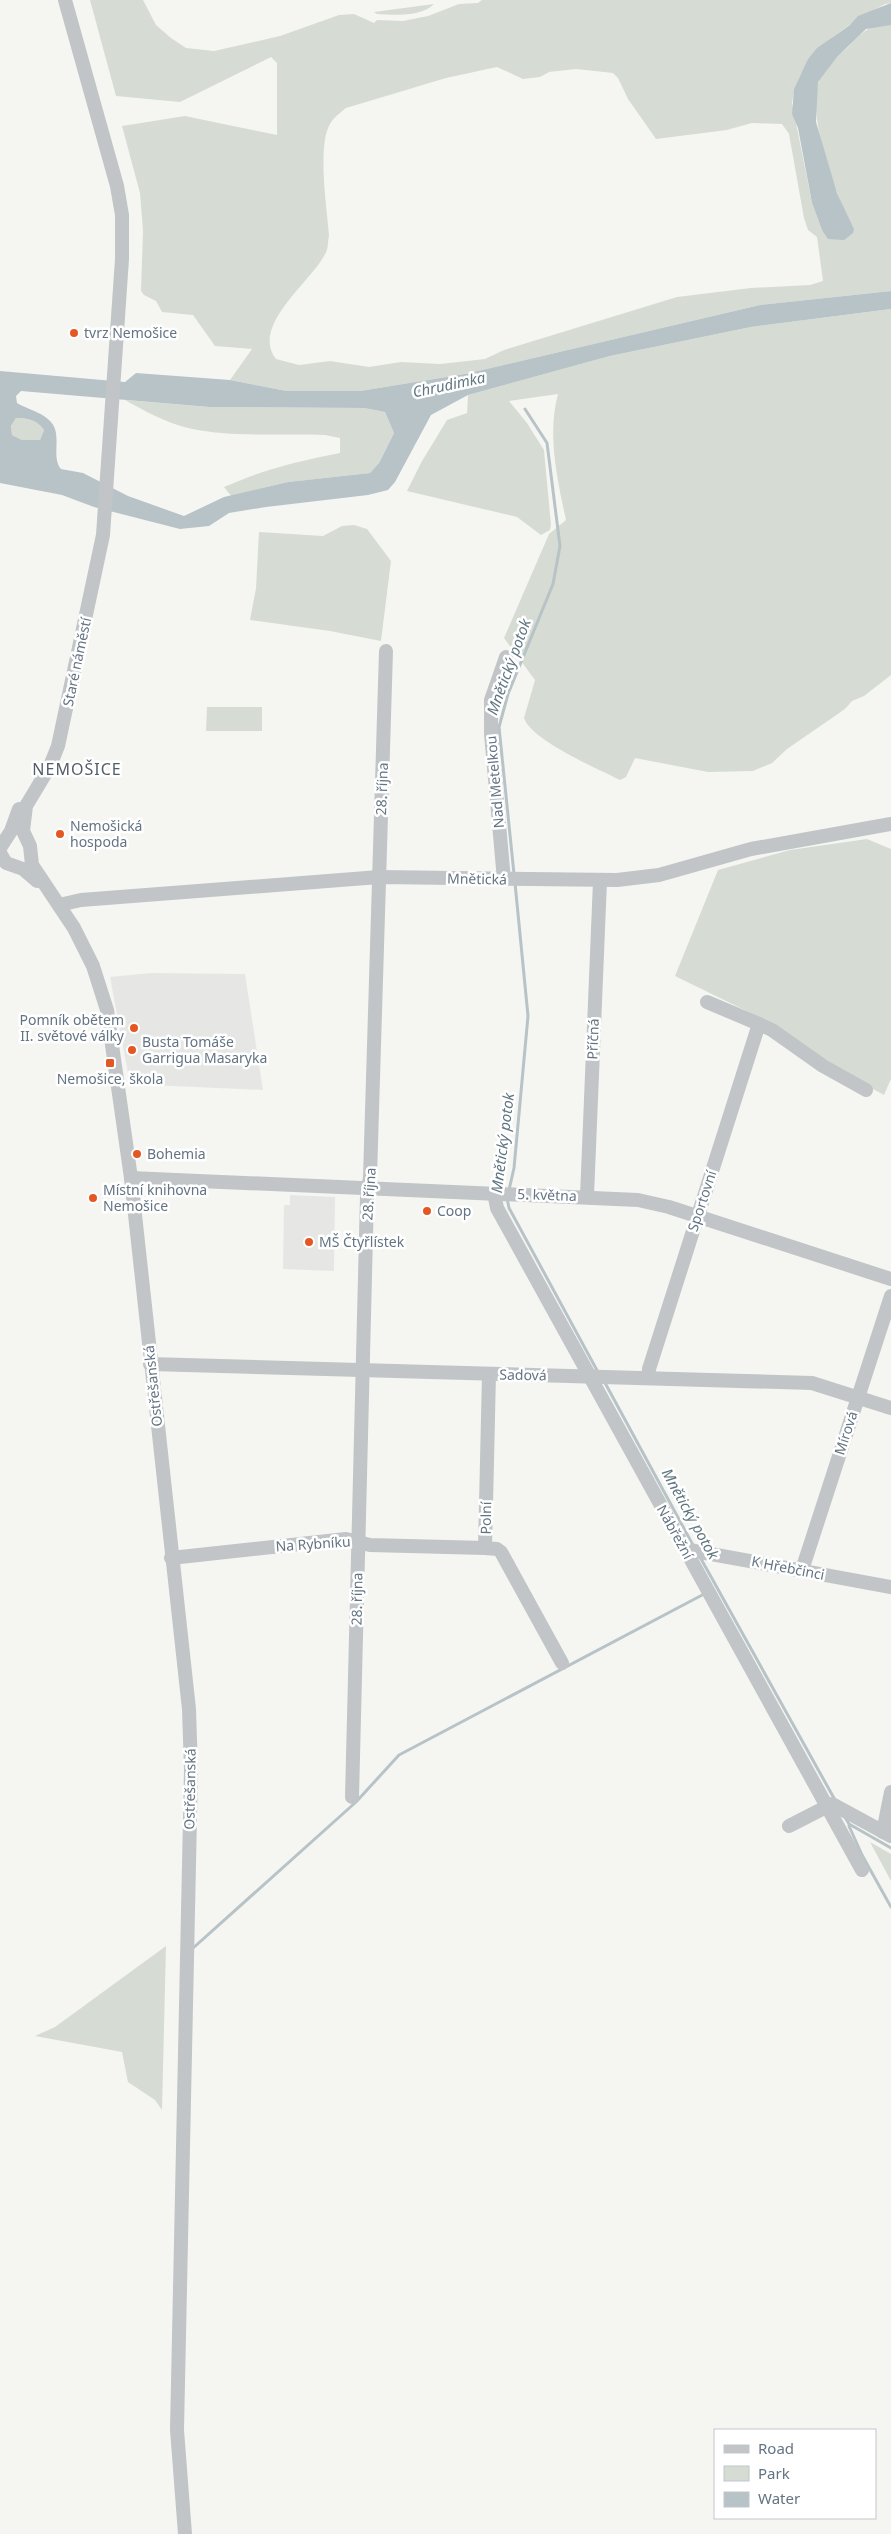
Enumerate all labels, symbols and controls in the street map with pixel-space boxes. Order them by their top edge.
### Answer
place label: tvrz Nemošice [84,323,177,342]
marker: tvrz Nemošice [68,327,80,339]
water label: Chrudimka [411,366,487,401]
street label: Staré náměstí [58,615,95,708]
water label: Mnětický potok [481,615,535,717]
street label: Nad Metelkou [481,735,508,829]
district label: NEMOŠICE [32,758,122,780]
street label: 28. října [371,762,392,816]
place label: Nemošická hospoda [70,816,142,851]
marker: Nemošická hospoda [54,828,66,840]
street label: Mnětická [447,868,507,889]
place label: Pomník obětem II. světové války [20,1010,125,1045]
street label: Příčná [582,1018,603,1060]
marker: Pomník obětem II. světové války [128,1022,140,1034]
place label: Busta Tomáše Garrigua Masaryka [142,1032,267,1067]
marker: Busta Tomáše Garrigua Masaryka [126,1044,138,1056]
marker: Nemošice, škola [104,1057,116,1069]
place label: Nemošice, škola [57,1069,163,1088]
water label: Mnětický potok [486,1091,518,1194]
place label: Bohemia [147,1144,206,1163]
marker: Bohemia [131,1148,143,1160]
street label: 28. října [357,1167,380,1221]
street label: Sportovní [683,1168,720,1234]
place label: Místní knihovna Nemošice [103,1180,207,1215]
street label: 5. května [517,1184,577,1205]
marker: Místní knihovna Nemošice [87,1192,99,1204]
place label: Coop [437,1201,471,1220]
marker: Coop [421,1205,433,1217]
place label: MŠ Čtyřlístek [319,1232,405,1251]
marker: MŠ Čtyřlístek [303,1236,315,1248]
street label: Ostřešanská [139,1345,166,1427]
street label: Sadová [499,1365,547,1384]
street label: Mírová [830,1409,862,1457]
water label: Mnětický potok [658,1465,724,1563]
street label: Polní [476,1501,495,1535]
street label: Nábřežní [653,1501,698,1563]
street label: Na Rybníku [275,1531,351,1556]
street label: K Hřebčinci [750,1551,826,1584]
street label: 28. října [347,1572,366,1626]
street label: Ostřešanská [179,1748,200,1830]
legend [714,2429,876,2519]
text: Road [758,2438,794,2458]
text: Park [758,2463,790,2483]
text: Water [758,2488,800,2508]

